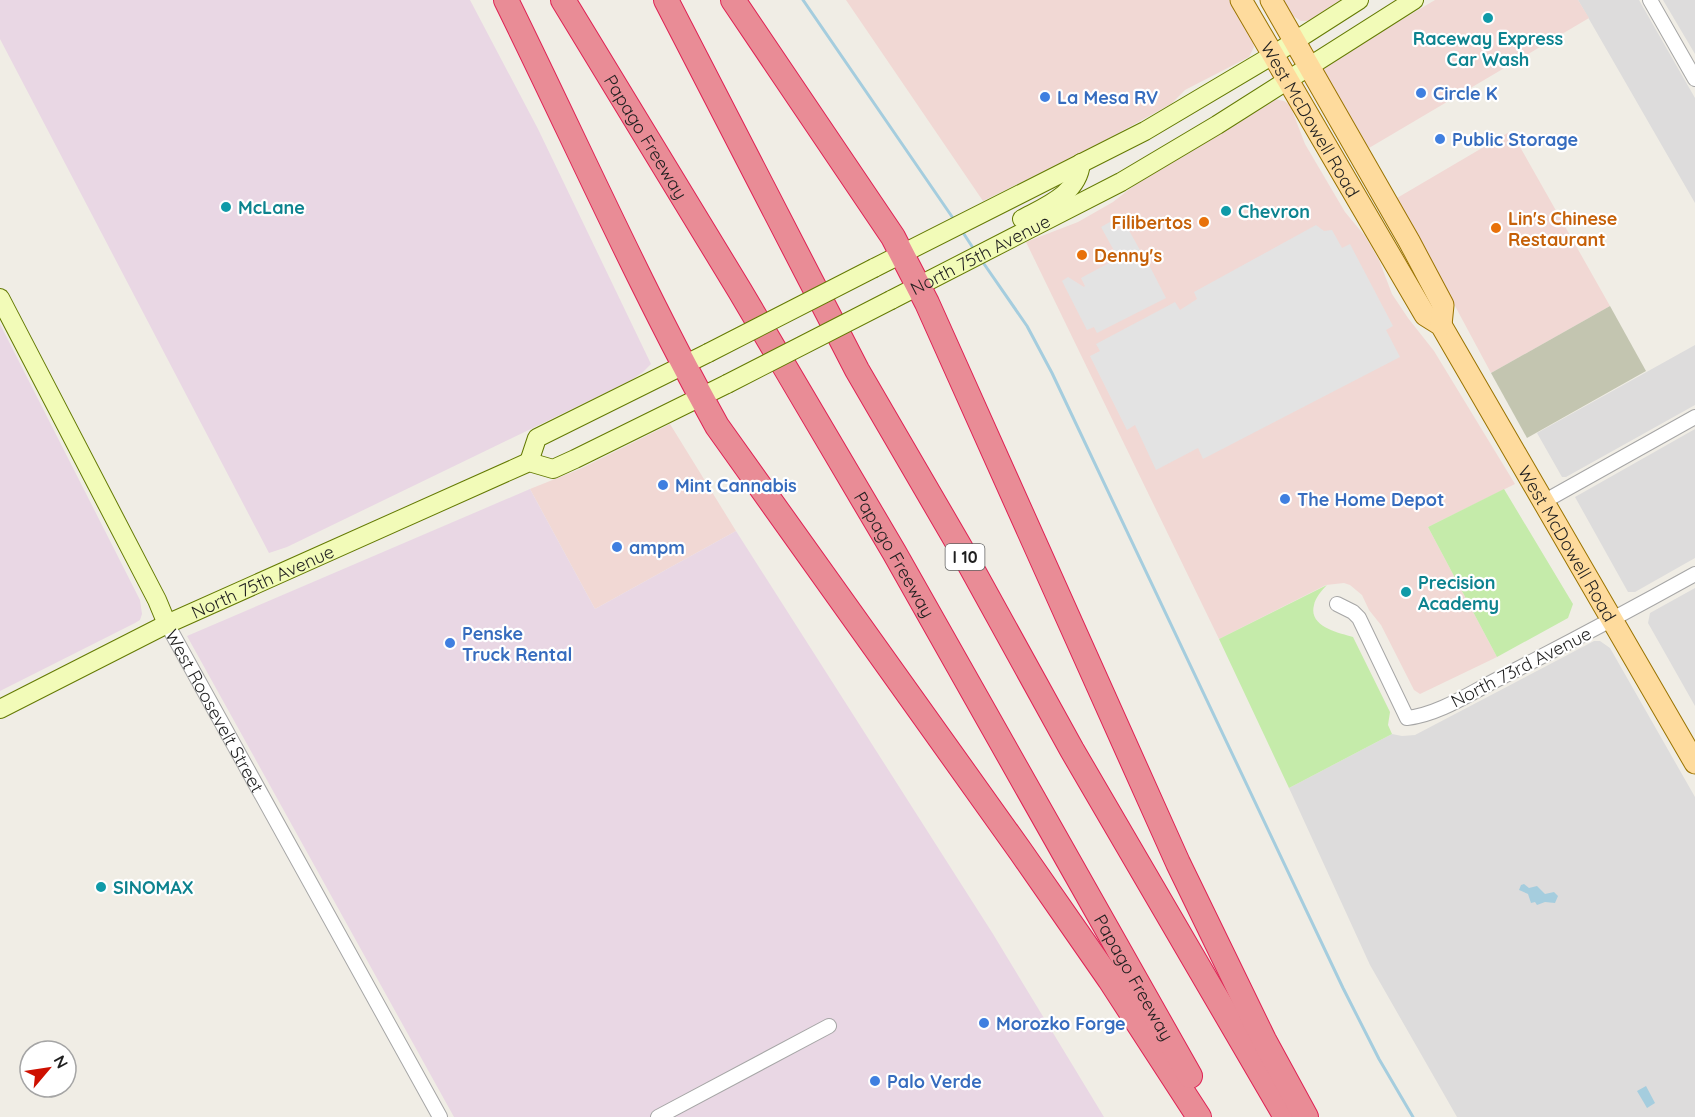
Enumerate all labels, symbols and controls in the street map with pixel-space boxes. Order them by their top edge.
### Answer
marker: Raceway Express Car Wash [1481,11,1495,25]
place label: Raceway Express Car Wash [1413,27,1563,71]
street label: West McDowell Road [1256,37,1365,201]
street label: Papago Freeway [599,70,693,203]
place label: Circle K [1433,82,1498,105]
place label: La Mesa RV [1057,86,1158,109]
marker: Circle K [1414,86,1428,100]
marker: La Mesa RV [1038,90,1052,104]
place label: Public Storage [1452,128,1578,151]
marker: Public Storage [1433,132,1447,146]
place label: McLane [238,196,305,219]
marker: McLane [219,200,233,214]
place label: Chevron [1238,200,1310,223]
marker: Chevron [1219,204,1233,218]
place label: Lin's Chinese Restaurant [1508,207,1617,251]
street label: North 75th Avenue [906,209,1054,300]
place label: Filibertos [1112,211,1192,234]
marker: Filibertos [1197,215,1211,229]
marker: Lin's Chinese Restaurant [1489,221,1503,235]
place label: Denny's [1094,244,1162,267]
marker: Denny's [1075,248,1089,262]
street label: West McDowell Road [1513,461,1622,625]
place label: Mint Cannabis [675,474,797,497]
marker: Mint Cannabis [656,478,670,492]
street label: Papago Freeway [849,487,940,621]
place label: The Home Depot [1297,488,1444,511]
marker: The Home Depot [1278,492,1292,506]
place label: ampm [629,536,685,559]
street label: North 75th Avenue [187,539,338,623]
marker: ampm [610,540,624,554]
road number: I 10 [946,544,984,570]
place label: Precision Academy [1418,571,1499,615]
marker: Precision Academy [1399,585,1413,599]
place label: Penske Truck Rental [462,622,572,666]
street label: North 73rd Avenue [1447,622,1595,712]
street label: West Roosevelt Street [161,625,269,796]
marker: Penske Truck Rental [443,636,457,650]
place label: SINOMAX [113,876,194,899]
marker: SINOMAX [94,880,108,894]
street label: Papago Freeway [1089,910,1179,1045]
place label: Morozko Forge [996,1012,1126,1035]
marker: Morozko Forge [977,1016,991,1030]
north arrow [18,1039,78,1099]
text: N [50,1052,73,1072]
place label: Palo Verde [887,1070,982,1093]
marker: Palo Verde [868,1074,882,1088]

